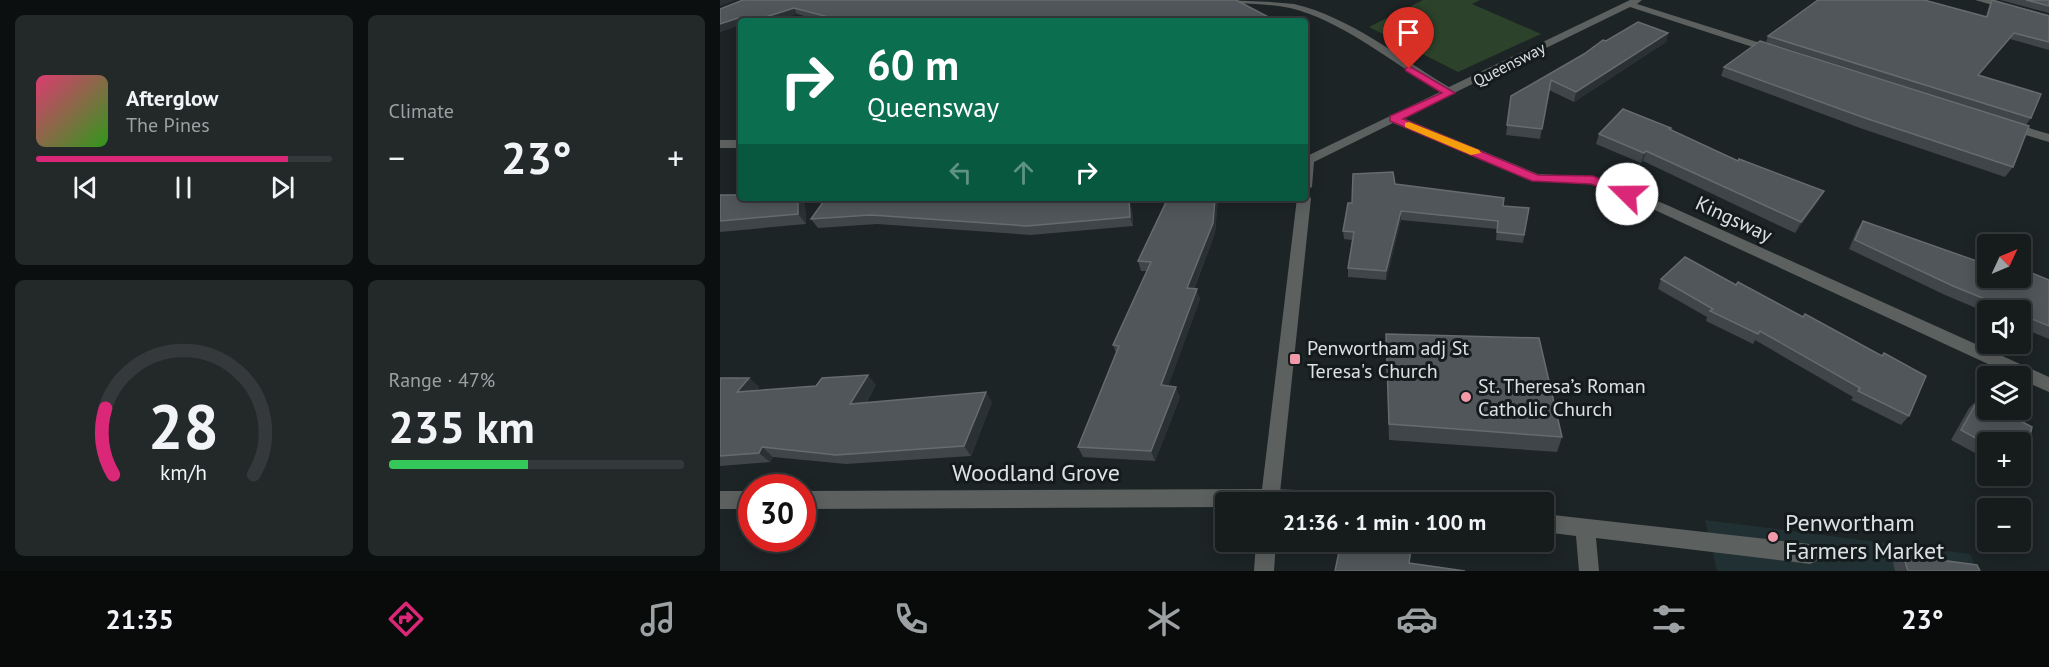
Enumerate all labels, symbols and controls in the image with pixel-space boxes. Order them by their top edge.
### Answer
pin [1383,7,1434,69]
icon: arrive [1392,16,1425,49]
text: 60 m [867,37,959,92]
street label: Queensway [1470,37,1549,91]
icon: right [768,42,846,120]
text: Afterglow [126,84,218,112]
text: Queensway [867,90,999,124]
text: Climate [389,98,454,124]
text: The Pines [126,112,210,138]
text: 23° [501,128,572,186]
text: − [389,136,405,179]
text: + [667,136,684,179]
icon: left [944,156,977,189]
icon: ahead [1007,156,1040,189]
icon: right [1070,156,1103,189]
position arrow [1595,162,1659,226]
icon: previous [69,171,102,204]
icon: pause [167,171,200,204]
icon: next [266,171,299,204]
street label: Kingsway [1692,190,1777,248]
north arrow [1977,234,2031,288]
map controls [1977,234,2031,552]
button: sound [1977,300,2031,354]
place label: Penwortham adj St Teresa's Church [1307,335,1469,384]
marker: Penwortham adj St Teresa's Church [1288,352,1302,366]
button: layers [1977,366,2031,420]
text: Range · 47% [389,367,495,393]
place label: St. Theresa’s Roman Catholic Church [1478,373,1646,422]
text: 28 [148,385,219,466]
marker: St. Theresa’s Roman Catholic Church [1459,390,1473,404]
text: 235 km [389,397,535,455]
button: + [1977,432,2031,486]
street label: Woodland Grove [952,457,1120,488]
text: km/h [160,458,207,486]
speed limit sign: 30 [738,474,816,552]
button: − [1977,498,2031,552]
place label: Penwortham Farmers Market [1785,507,1944,566]
text: 21:36 · 1 min · 100 m [1283,508,1486,536]
marker: Penwortham Farmers Market [1766,530,1780,544]
icon: directions [385,598,427,640]
icon: music [637,598,679,640]
icon: phone [890,598,932,640]
icon: climate [1143,598,1185,640]
icon: car [1396,598,1438,640]
icon: filters [1648,598,1690,640]
text: 21:35 [105,602,174,636]
text: 23° [1901,602,1944,636]

